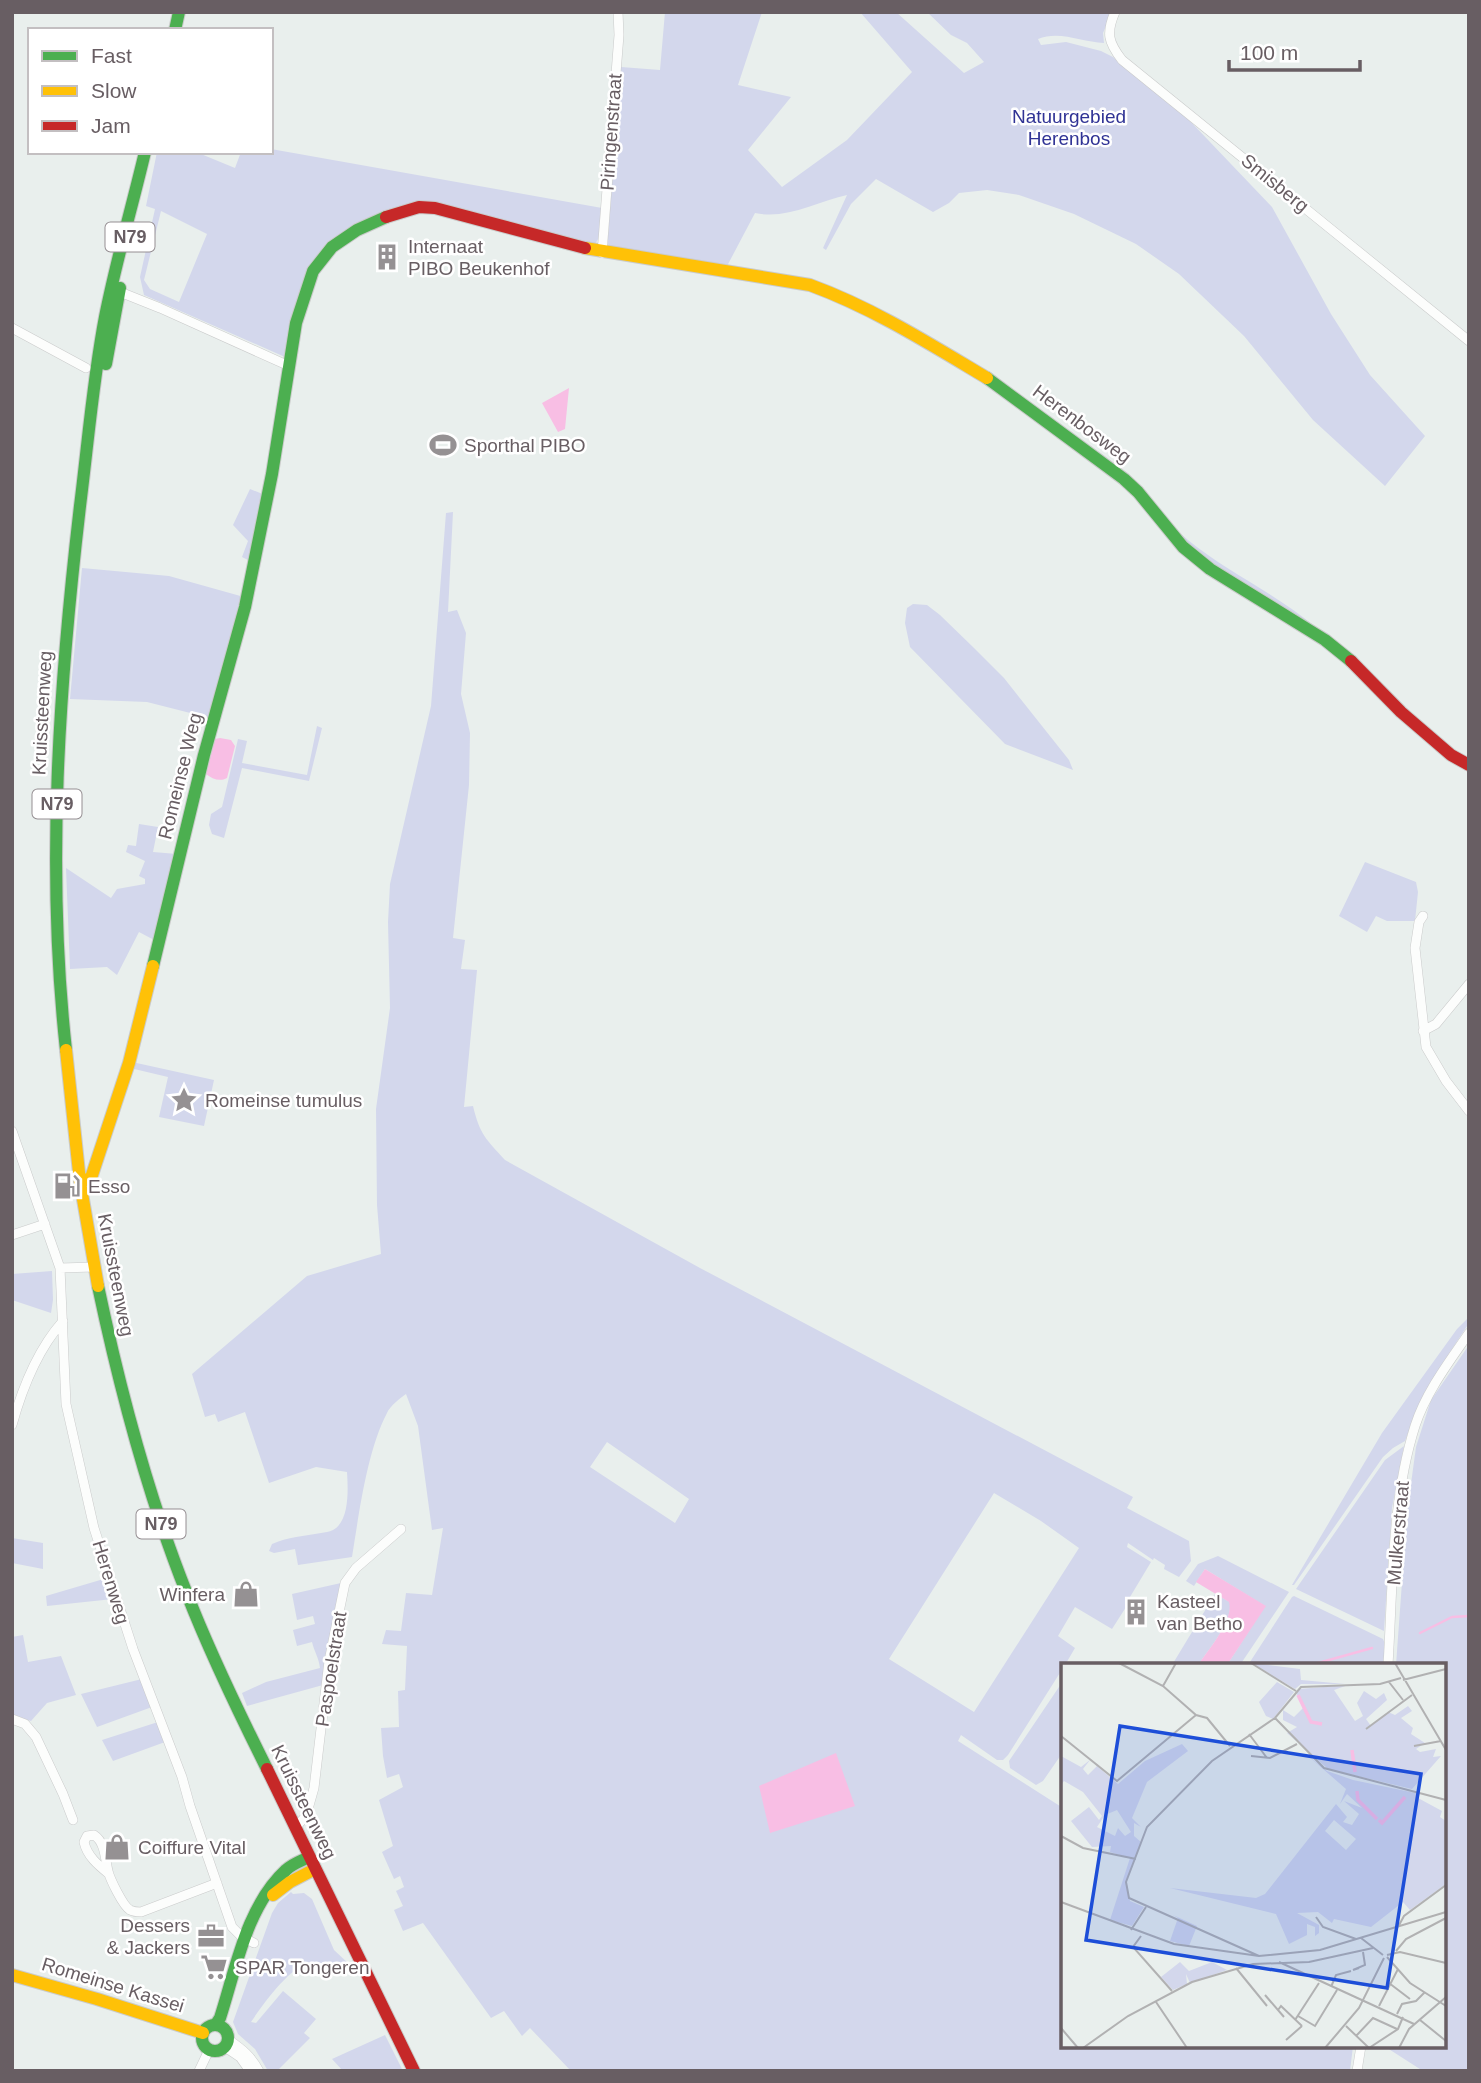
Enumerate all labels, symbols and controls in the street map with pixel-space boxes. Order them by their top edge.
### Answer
legend [28,28,273,154]
scale bar [1229,28,1360,72]
text: 100 m [1240,41,1298,64]
text: Fast [91,44,132,67]
street label: Piringenstraat [596,72,626,191]
text: Slow [91,79,137,102]
park label: Natuurgebied Herenbos [1012,106,1126,149]
text: Jam [91,114,131,137]
street label: Smisberg [1237,150,1313,216]
road number: N79 [106,222,154,251]
place label: Internaat PIBO Beukenhof [408,236,550,279]
building icon: Internaat PIBO Beukenhof [372,242,402,272]
street label: Herenbosweg [1029,380,1135,468]
sports icon: Sporthal PIBO [428,430,458,460]
place label: Sporthal PIBO [464,435,585,456]
street label: Kruissteenweg [28,650,56,776]
street label: Romeinse Weg [154,711,206,841]
road number: N79 [32,790,82,818]
place icon: Romeinse tumulus [169,1085,199,1115]
place label: Romeinse tumulus [205,1090,362,1111]
fuel station icon: Esso [52,1171,82,1201]
place label: Esso [88,1176,130,1197]
street label: Kruissteenweg [94,1212,138,1338]
street label: Mulkerstraat [1383,1479,1413,1586]
road number: N79 [136,1510,186,1539]
street label: Herenweg [88,1538,134,1626]
shop icon: Winfera [231,1579,261,1609]
place label: Winfera [160,1584,225,1605]
place label: Kasteel van Betho [1157,1591,1243,1634]
building icon: Kasteel van Betho [1121,1597,1151,1627]
street label: Paspoelstraat [312,1609,351,1728]
inset map [1061,1663,1446,2048]
street label: Kruissteenweg [267,1741,341,1863]
shop icon: Coiffure Vital [102,1832,132,1862]
place label: Coiffure Vital [138,1837,246,1858]
place label: Dessers & Jackers [107,1915,190,1958]
office icon: Dessers & Jackers [196,1921,226,1951]
supermarket icon: SPAR Tongeren [199,1952,229,1982]
street label: Romeinse Kassei [39,1953,187,2017]
place label: SPAR Tongeren [235,1957,370,1978]

